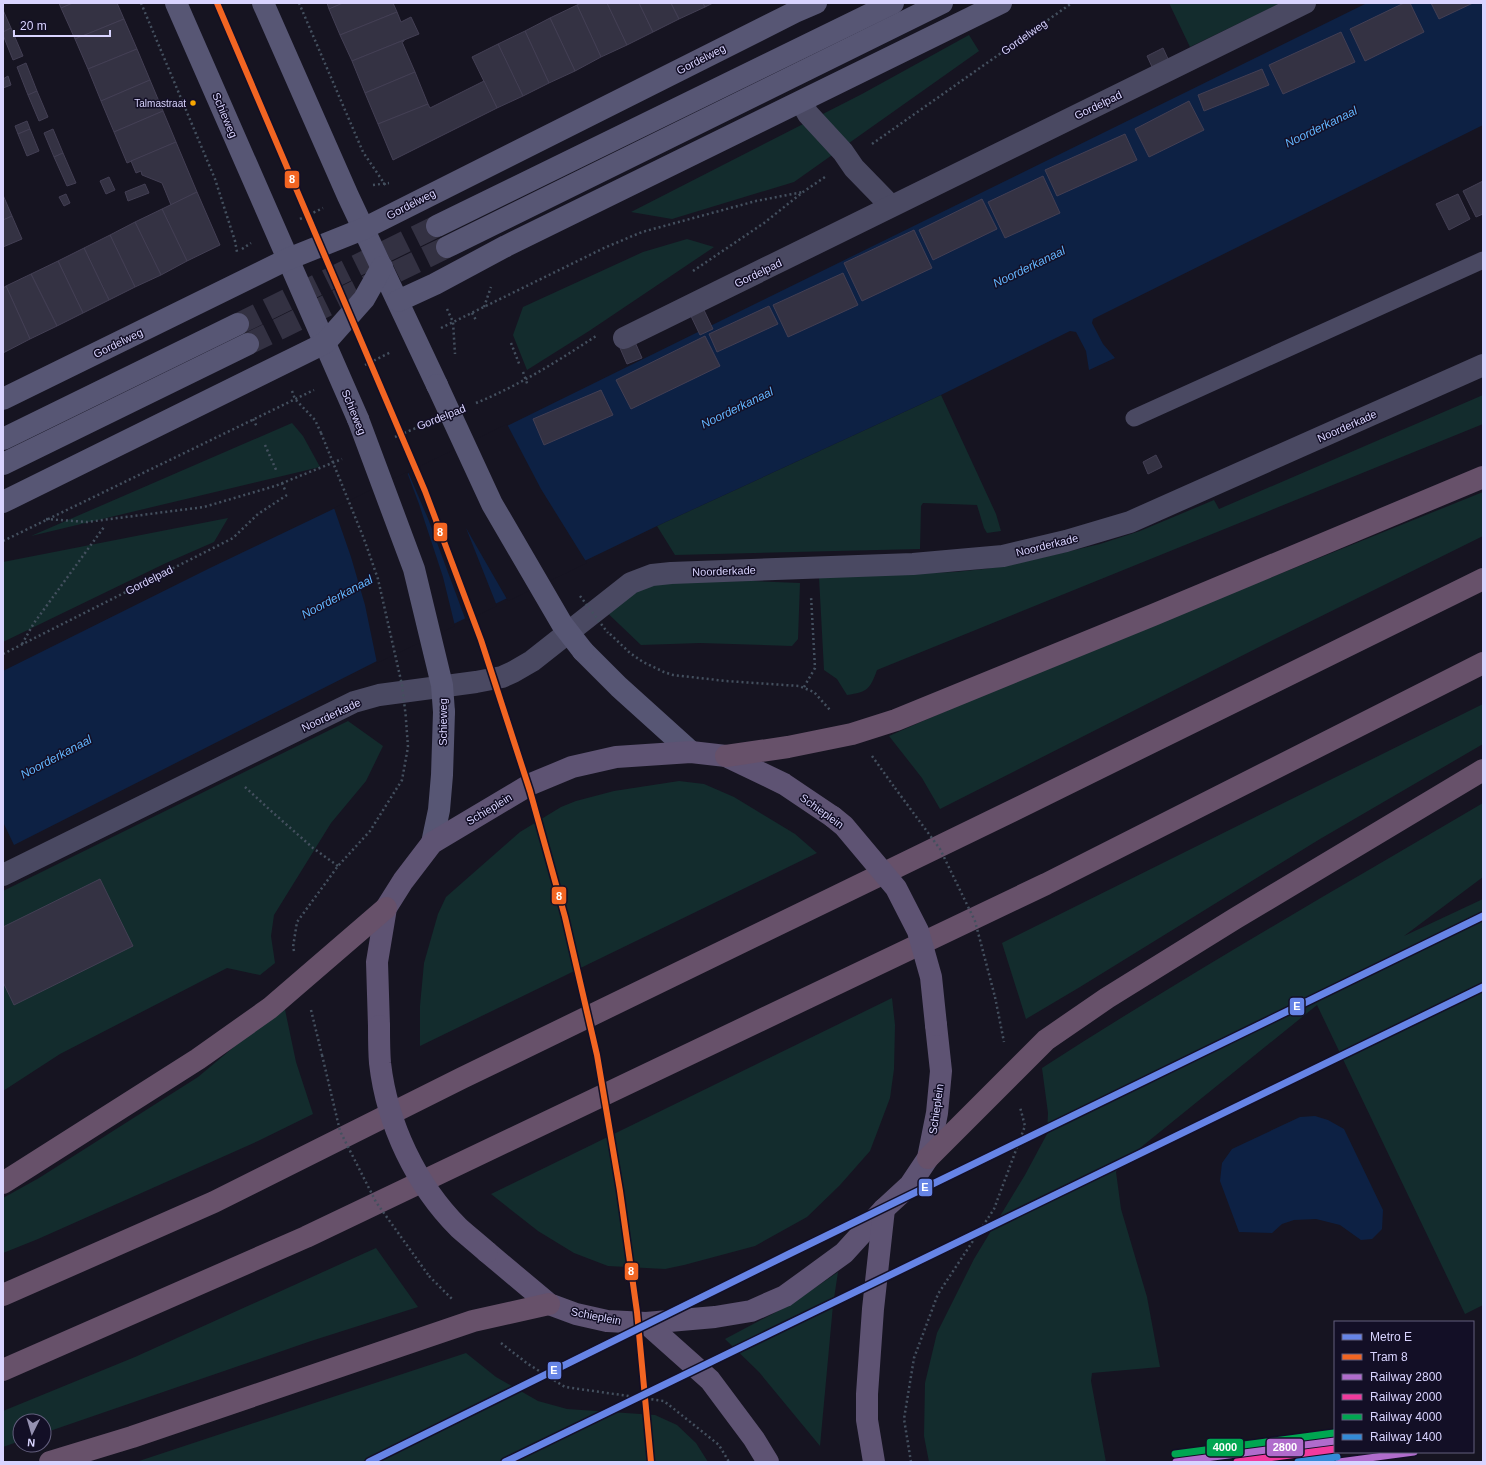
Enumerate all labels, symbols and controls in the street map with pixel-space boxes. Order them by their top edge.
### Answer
scale bar [14,12,110,38]
street label: Gordelweg [999,17,1049,57]
text: 20 m [20,19,47,33]
street label: Gordelweg [675,42,727,76]
street label: Gordelpad [1072,88,1124,122]
street label: Schieweg [210,91,240,139]
place label: Talmastraat [134,98,186,109]
marker: Talmastraat [188,98,198,108]
water label: Noorderkanaal [1283,103,1360,151]
line badge: 8 [284,170,300,189]
text: 8 [289,173,295,185]
street label: Gordelweg [385,187,437,221]
water label: Noorderkanaal [991,243,1068,291]
street label: Gordelpad [732,256,784,290]
street label: Gordelweg [91,326,145,360]
water label: Noorderkanaal [699,384,776,432]
street label: Schieweg [340,388,368,436]
street label: Gordelpad [415,402,467,432]
street label: Noorderkade [1316,408,1378,444]
line badge: 8 [433,522,448,542]
text: 8 [437,526,443,538]
street label: Noorderkade [1015,531,1079,559]
street label: Gordelpad [123,563,175,597]
street label: Noorderkade [692,564,756,578]
water label: Noorderkanaal [299,572,375,622]
street label: Noorderkade [300,696,362,734]
street label: Schieweg [437,698,449,746]
water label: Noorderkanaal [18,732,94,782]
street label: Schieplein [464,791,514,827]
street label: Schieplein [798,791,846,831]
line badge: 8 [551,886,567,905]
text: 8 [556,890,562,902]
line badge: E [1289,997,1305,1016]
text: E [1293,1000,1301,1012]
street label: Schieplein [927,1083,945,1135]
line badge: E [918,1178,933,1197]
text: E [921,1181,929,1193]
line badge: 8 [624,1262,639,1281]
text: 8 [628,1265,634,1277]
street label: Schieplein [570,1305,622,1327]
legend [1334,1321,1474,1453]
text: Metro E [1370,1330,1412,1344]
text: Tram 8 [1370,1350,1408,1364]
line badge: E [547,1361,562,1380]
text: E [550,1364,558,1376]
text: Railway 2800 [1370,1370,1442,1384]
text: Railway 2000 [1370,1390,1442,1404]
text: Railway 4000 [1370,1410,1442,1424]
north arrow [12,1413,52,1453]
text: Railway 1400 [1370,1430,1442,1444]
text: N [27,1437,36,1449]
line badge: 4000 [1206,1438,1244,1457]
line badge: 2800 [1266,1438,1304,1457]
text: 4000 [1213,1441,1237,1453]
text: 2800 [1273,1441,1297,1453]

